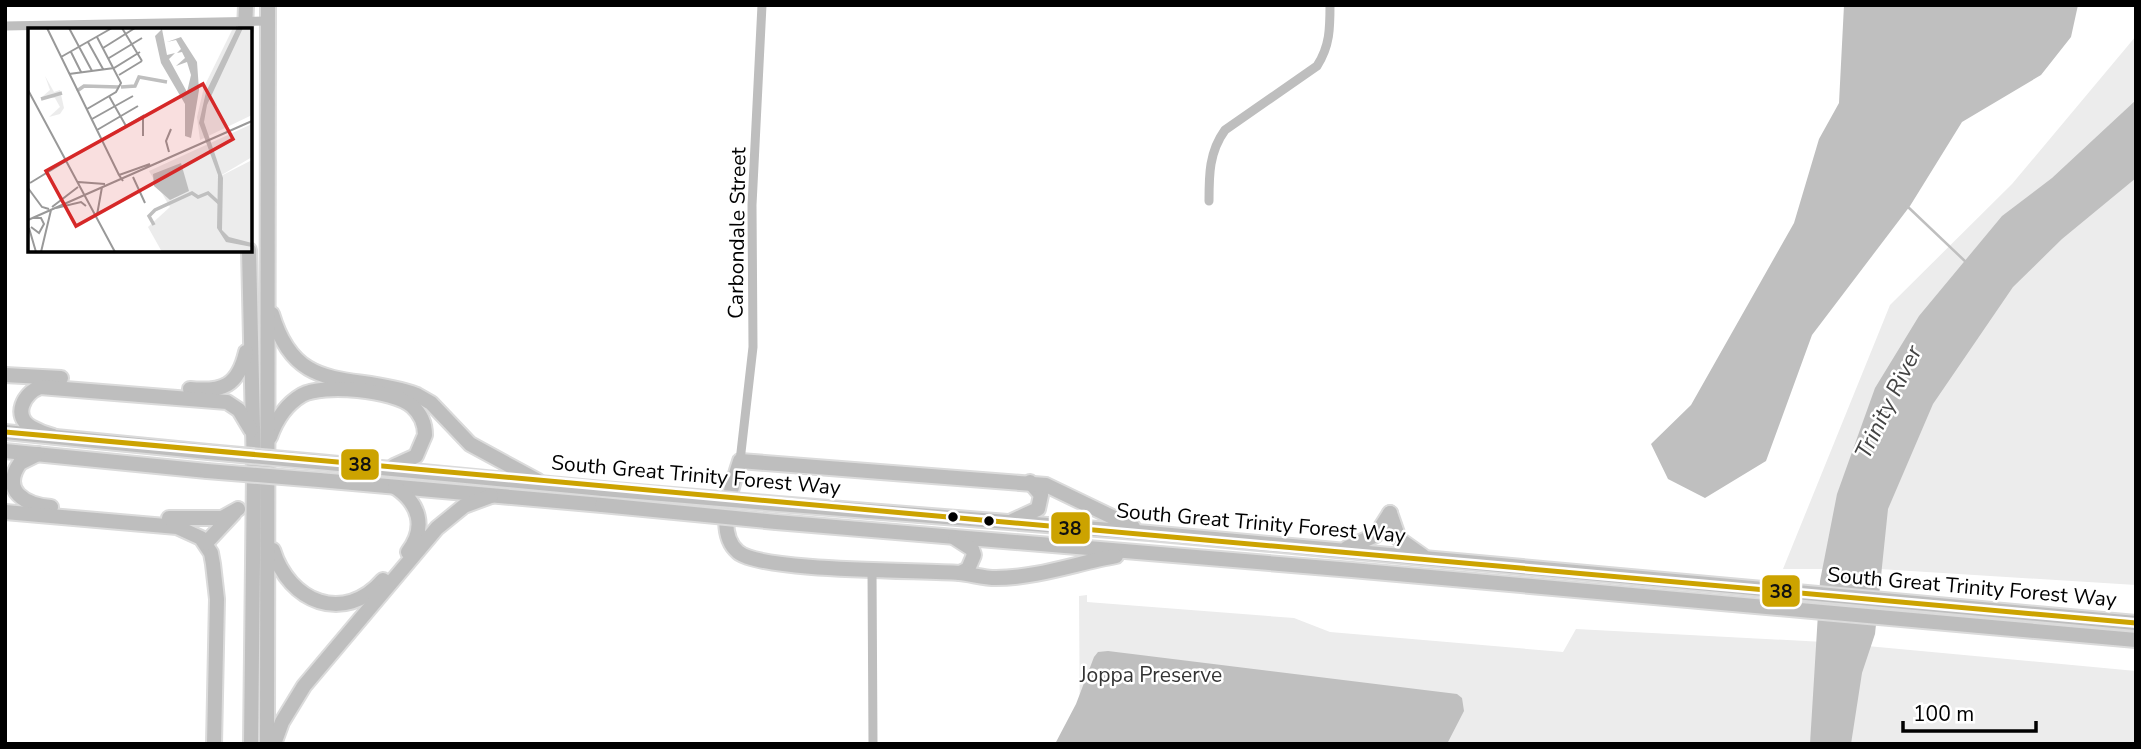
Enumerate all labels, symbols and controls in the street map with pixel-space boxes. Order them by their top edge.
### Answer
inset map [28,28,252,252]
street label: Carbondale Street [722,146,753,319]
water label: Trinity River [1848,340,1930,464]
line badge: 38 [340,448,380,481]
street label: South Great Trinity Forest Way [550,448,842,502]
text: 38 [349,452,371,478]
street label: South Great Trinity Forest Way [1115,496,1407,550]
unlabelled marker [946,510,960,524]
line badge: 38 [1050,511,1091,545]
unlabelled marker [982,514,996,528]
text: 38 [1059,516,1081,542]
street label: South Great Trinity Forest Way [1826,560,2118,614]
line badge: 38 [1761,574,1801,608]
text: 38 [1770,579,1792,605]
park label: Joppa Preserve [1079,661,1222,689]
scale bar [1903,690,2036,734]
text: 100 m [1913,700,1974,728]

